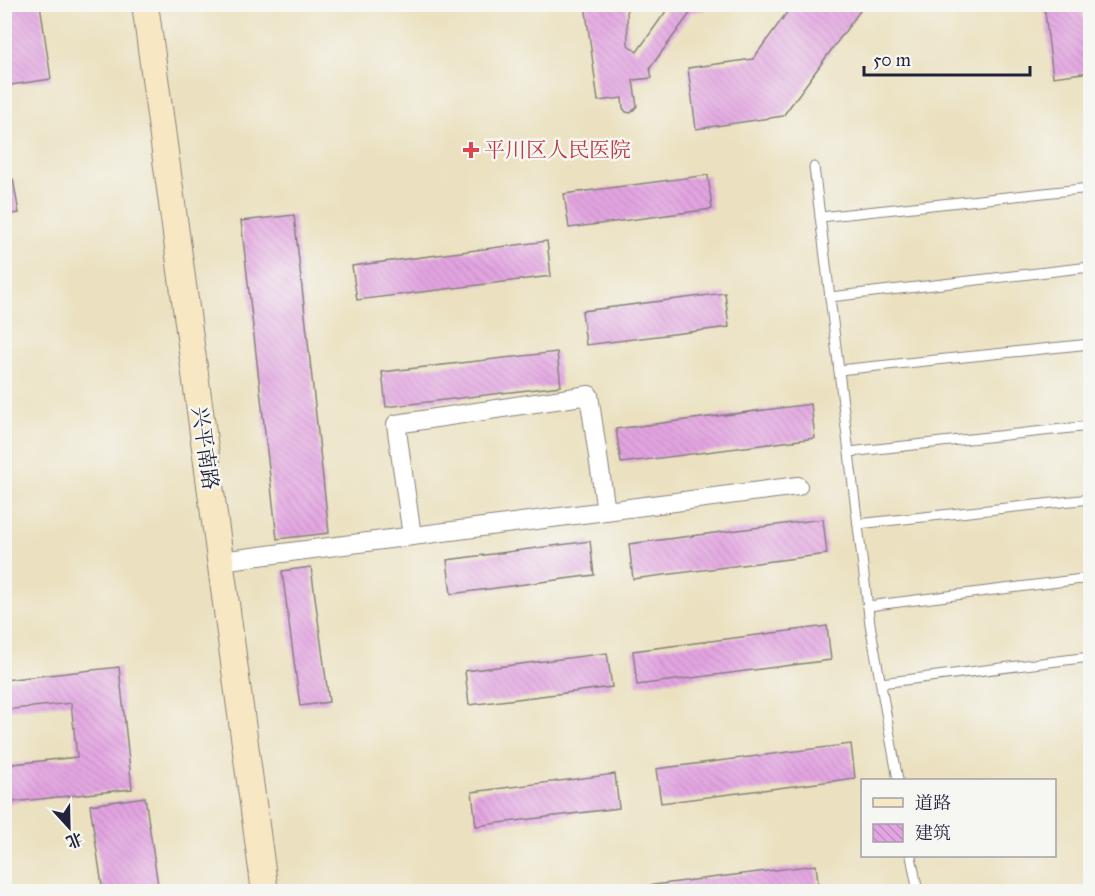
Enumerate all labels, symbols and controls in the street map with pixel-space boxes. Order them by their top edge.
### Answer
scale bar [864,39,1030,77]
text: 50 m [873,49,911,71]
place label: 平川区人民医院 [484,137,631,163]
marker: 平川区人民医院 [462,141,480,159]
street label: 兴平南路 [186,405,224,491]
legend [861,779,1056,857]
text: 道路 [915,792,951,814]
north arrow [39,797,99,857]
text: 建筑 [915,822,951,844]
text: 北 [63,829,85,852]

